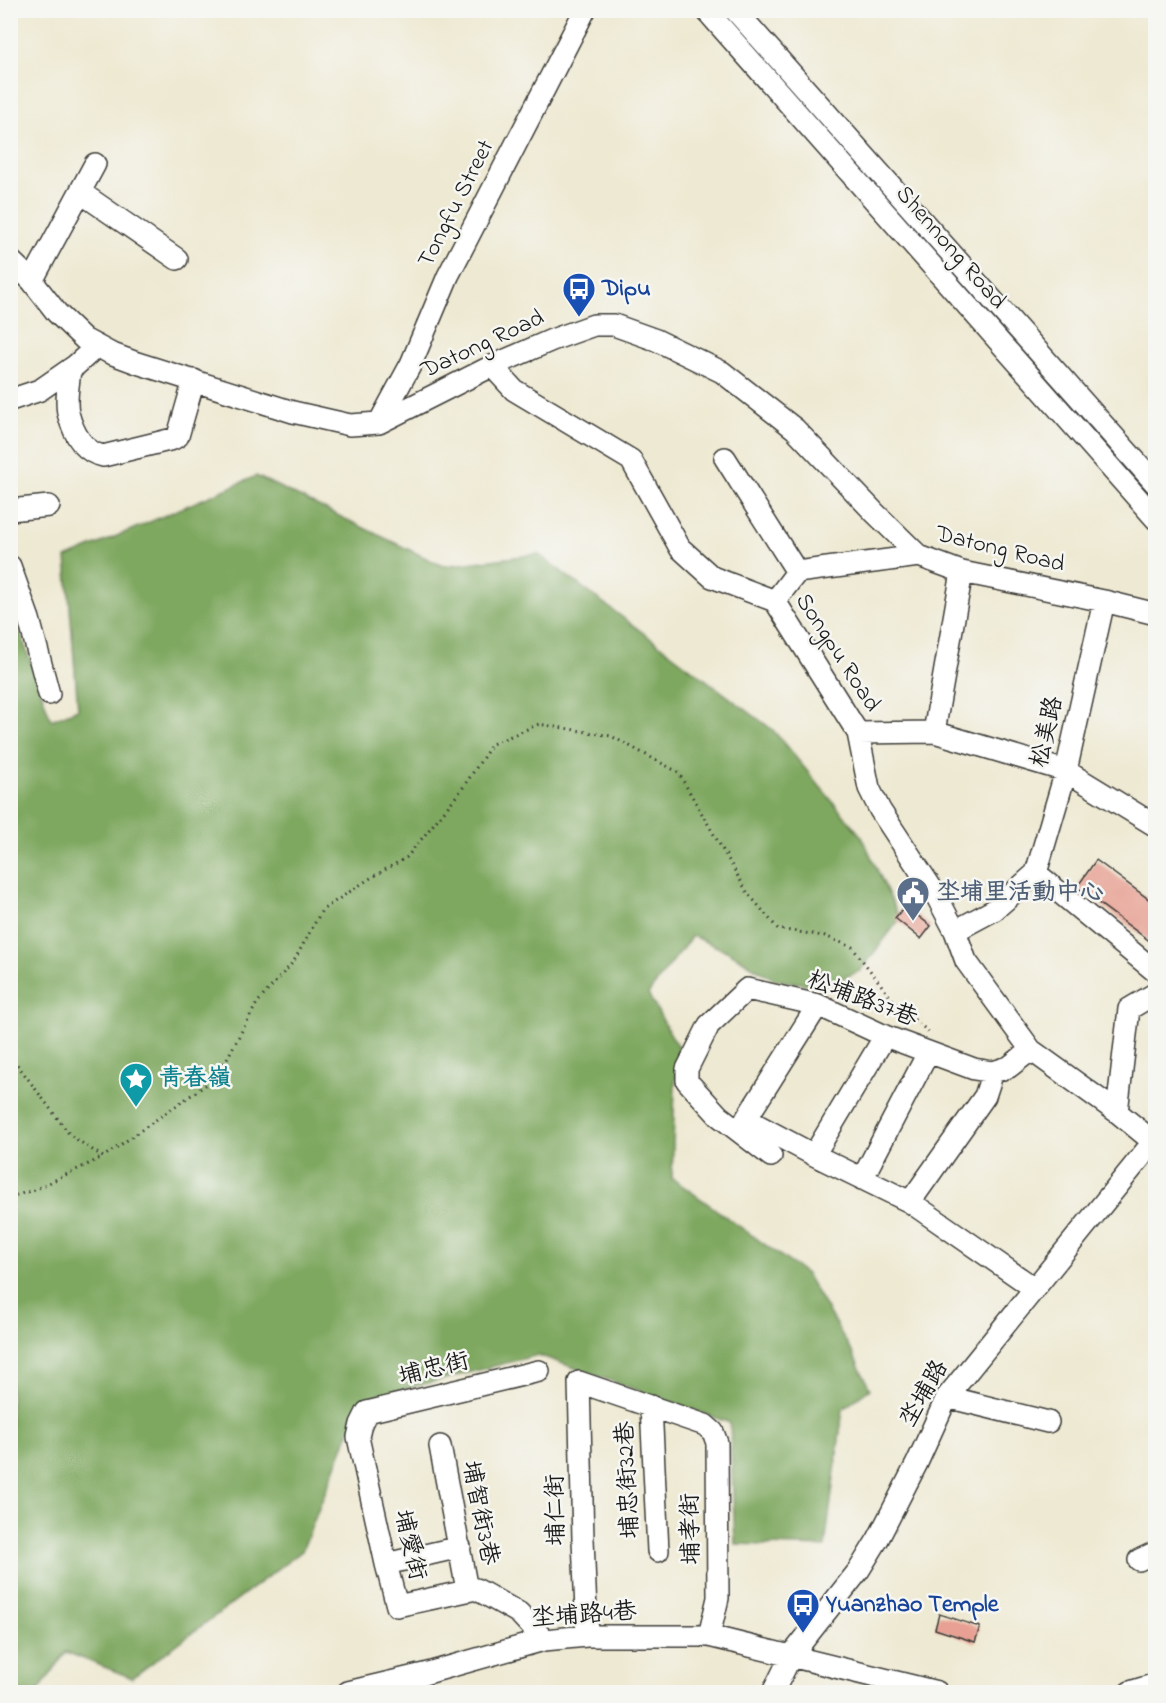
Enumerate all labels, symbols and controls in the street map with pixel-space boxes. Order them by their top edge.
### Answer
street label: Tongfu Street [410,134,504,274]
street label: Shennong Road [886,178,1014,318]
bus stop icon: Dipu [561,271,597,318]
place label: Dipu [601,272,651,307]
street label: Datong Road [415,301,551,389]
street label: Datong Road [931,517,1069,583]
street label: Songpu Road [785,587,889,720]
street label: 松美路 [1023,693,1073,771]
public building icon: 坔埔里活動中心 [895,875,931,922]
place label: 坔埔里活動中心 [936,876,1104,911]
street label: 松埔路37巷 [802,963,922,1037]
place icon: 青春嶺 [118,1061,154,1108]
place label: 青春嶺 [159,1062,231,1097]
street label: 埔忠街 [395,1344,473,1396]
street label: 坔埔路 [892,1354,958,1434]
street label: 埔忠街32巷 [608,1420,650,1540]
street label: 埔智街3巷 [452,1458,506,1568]
street label: 埔仁街 [539,1474,575,1546]
street label: 埔孝街 [674,1493,710,1565]
street label: 埔愛街 [384,1506,434,1584]
bus stop icon: Yuanzhao Temple [785,1587,821,1634]
place label: Yuanzhao Temple [825,1588,1000,1623]
street label: 坔埔路4巷 [530,1595,638,1637]

